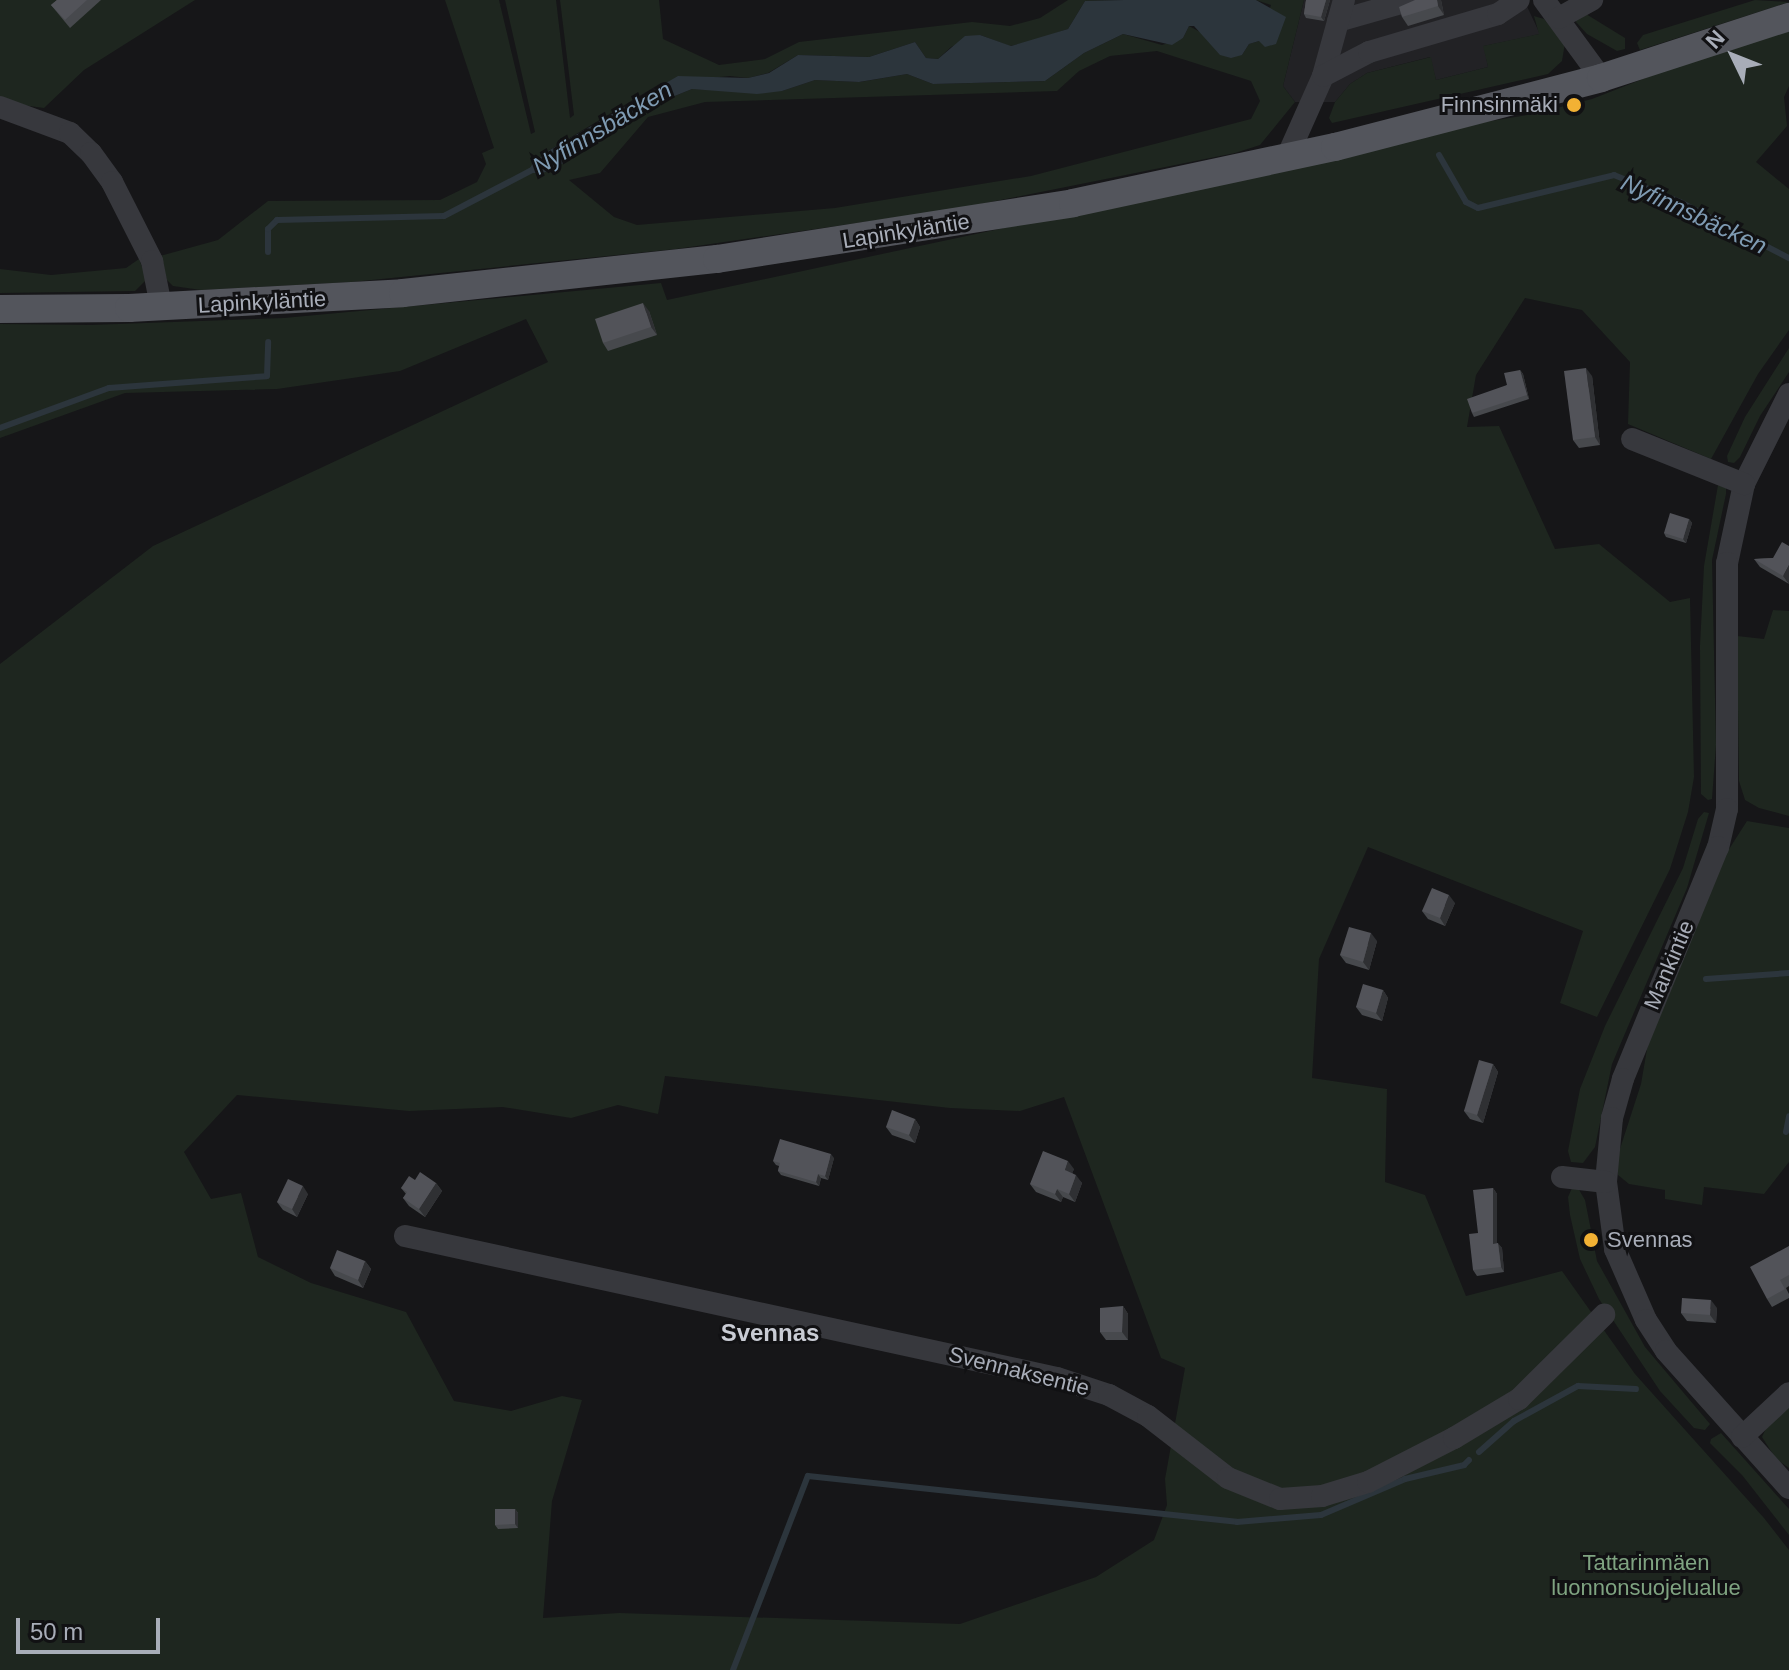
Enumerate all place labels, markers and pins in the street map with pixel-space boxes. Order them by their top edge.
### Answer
place label: Finnsinmäki [1441,92,1558,118]
marker: Finnsinmäki [1565,96,1583,114]
place label: Svennas [1607,1227,1693,1253]
marker: Svennas [1582,1231,1600,1249]

